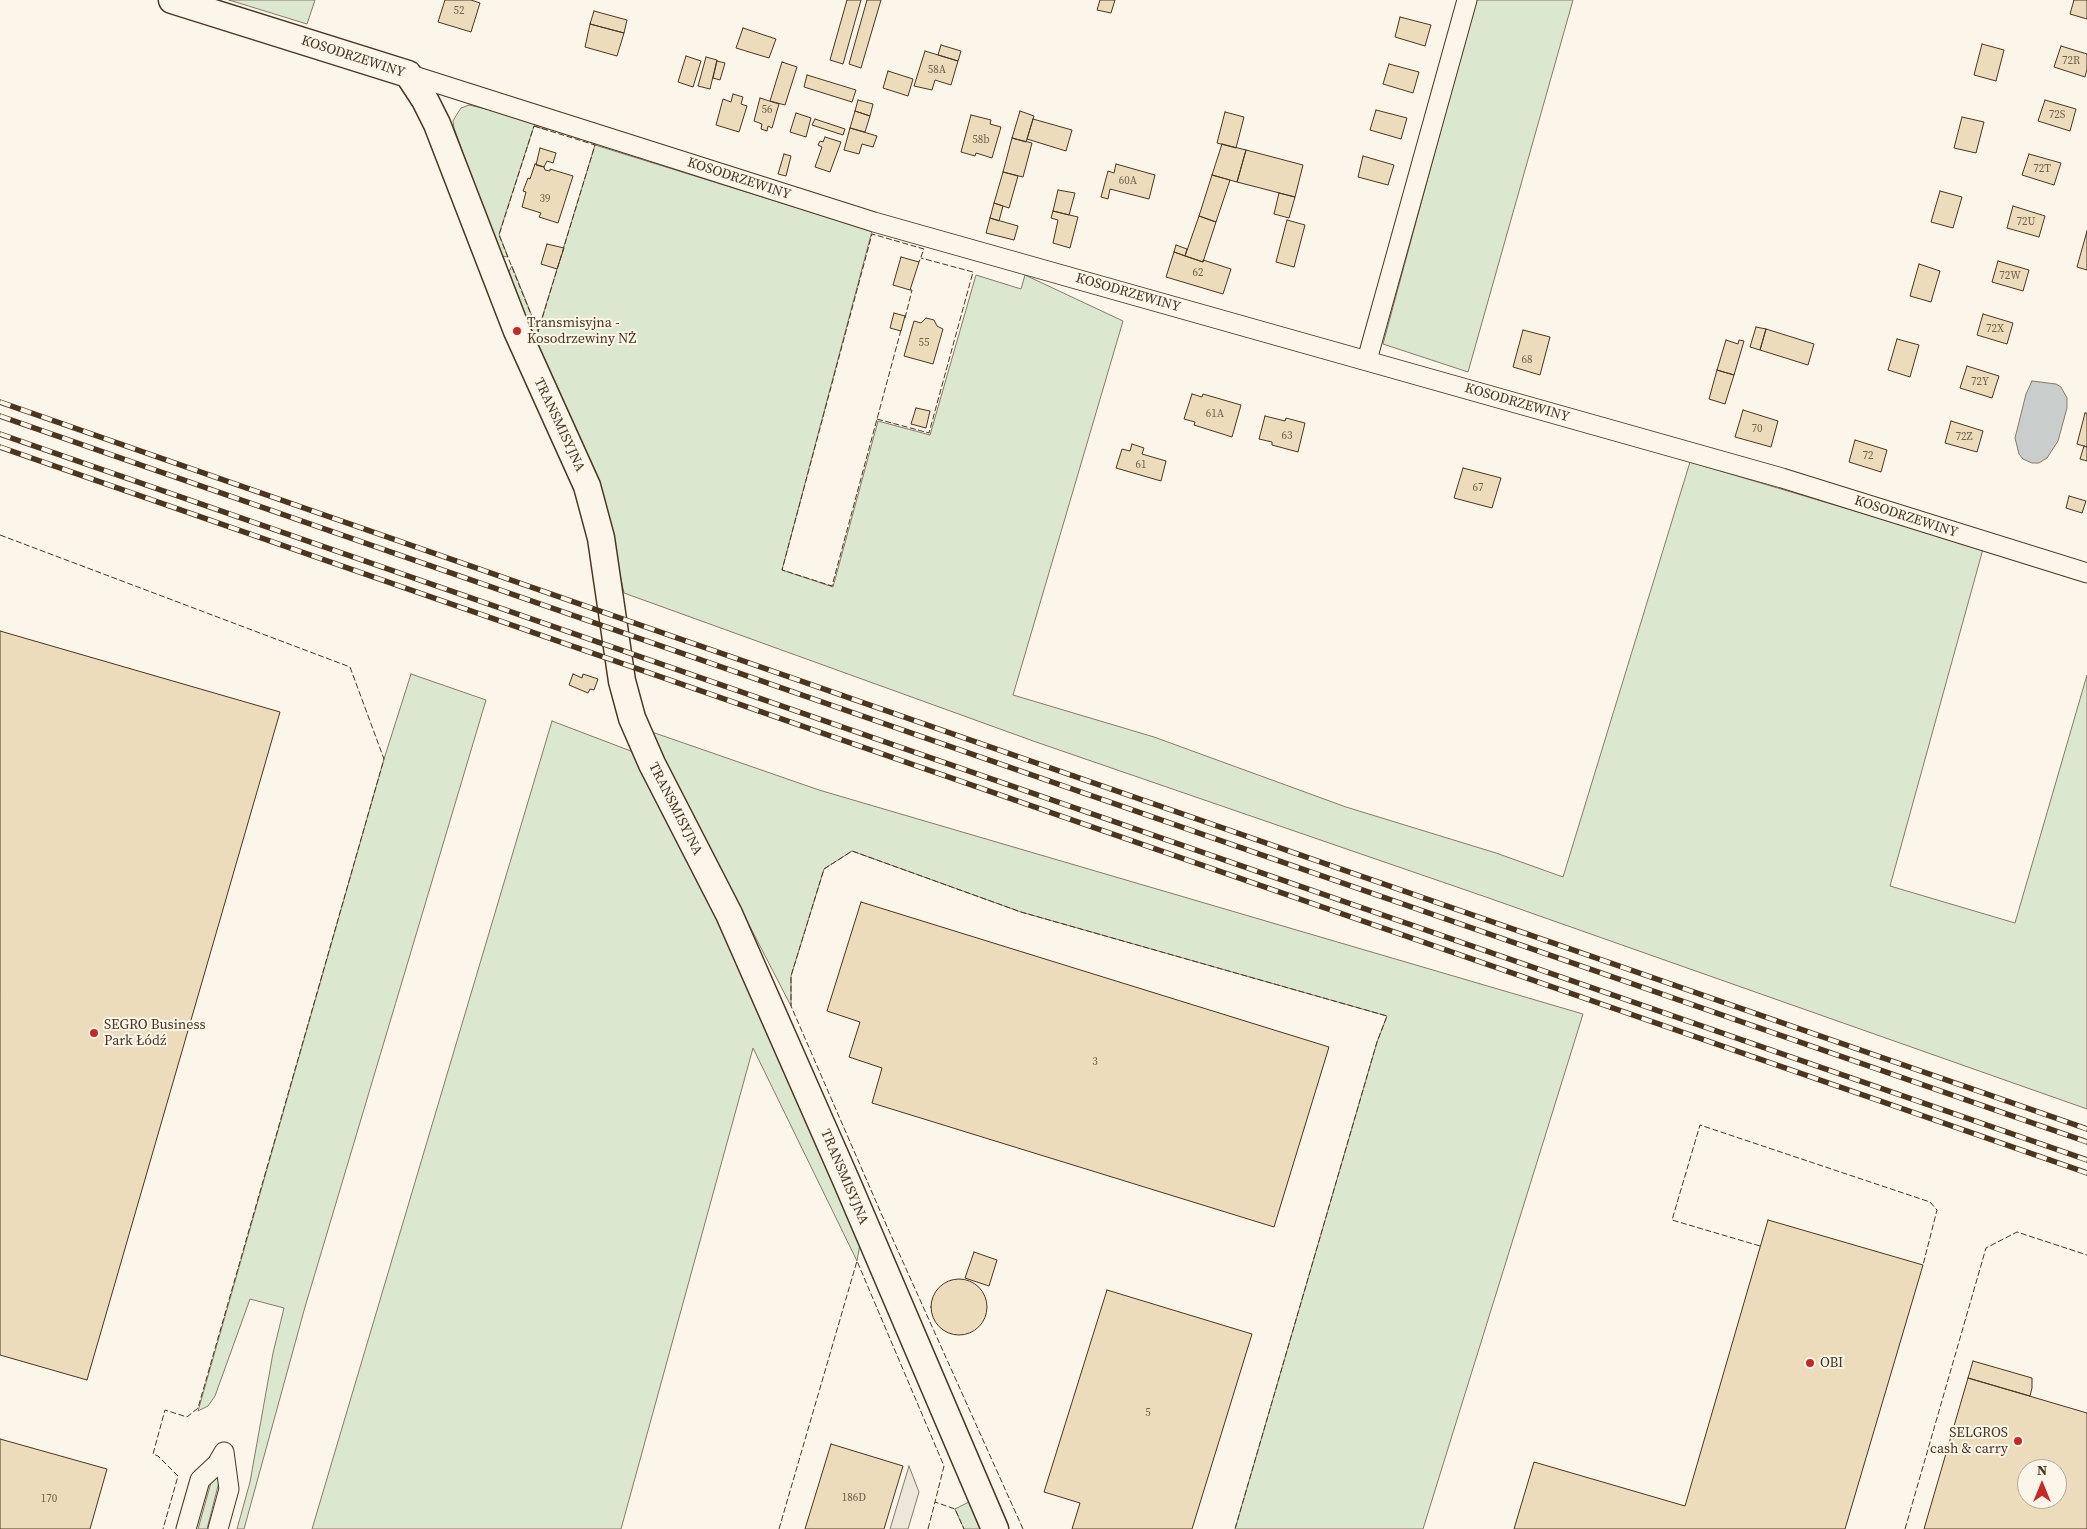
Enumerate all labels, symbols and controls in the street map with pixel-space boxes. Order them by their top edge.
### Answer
house number: 52 [454,4,464,18]
street label: KOSODRZEWINY [299,32,407,82]
house number: 72R [2062,54,2080,68]
house number: 58A [928,63,946,77]
house number: 56 [762,103,772,117]
house number: 72S [2049,108,2065,122]
house number: 58b [972,133,990,147]
street label: KOSODRZEWINY [685,154,793,204]
house number: 72T [2033,162,2051,176]
house number: 60A [1119,174,1137,188]
house number: 39 [540,192,550,206]
house number: 72U [2017,215,2035,229]
house number: 62 [1193,266,1203,280]
house number: 72W [1999,269,2021,283]
street label: KOSODRZEWINY [1074,270,1182,316]
place label: Transmisyjna - Kosodrzewiny NŻ [527,315,636,348]
house number: 72X [1986,322,2004,336]
marker: Transmisyjna - Kosodrzewiny NŻ [511,325,523,337]
house number: 55 [919,336,929,350]
house number: 68 [1522,353,1532,367]
street label: TRANSMISYJNA [530,375,588,475]
house number: 72Y [1971,375,1989,389]
street label: KOSODRZEWINY [1463,380,1571,426]
house number: 61A [1206,407,1224,421]
house number: 70 [1752,422,1762,436]
house number: 63 [1282,429,1292,443]
house number: 72Z [1955,430,1973,444]
house number: 72 [1863,449,1873,463]
house number: 61 [1136,458,1146,472]
house number: 67 [1473,481,1483,495]
street label: KOSODRZEWINY [1852,492,1960,542]
street label: TRANSMISYJNA [644,760,706,858]
place label: SEGRO Business Park Łódź [104,1017,206,1050]
marker: SEGRO Business Park Łódź [88,1027,100,1039]
house number: 3 [1092,1055,1098,1069]
street label: TRANSMISYJNA [816,1127,872,1227]
place label: OBI [1820,1355,1843,1371]
marker: OBI [1804,1357,1816,1369]
house number: 5 [1145,1406,1151,1420]
place label: SELGROS cash & carry [1930,1425,2008,1458]
marker: SELGROS cash & carry [2012,1435,2024,1447]
north arrow [2017,1459,2067,1509]
text: N [2037,1460,2047,1480]
house number: 186D [842,1491,866,1505]
house number: 170 [41,1492,57,1506]

